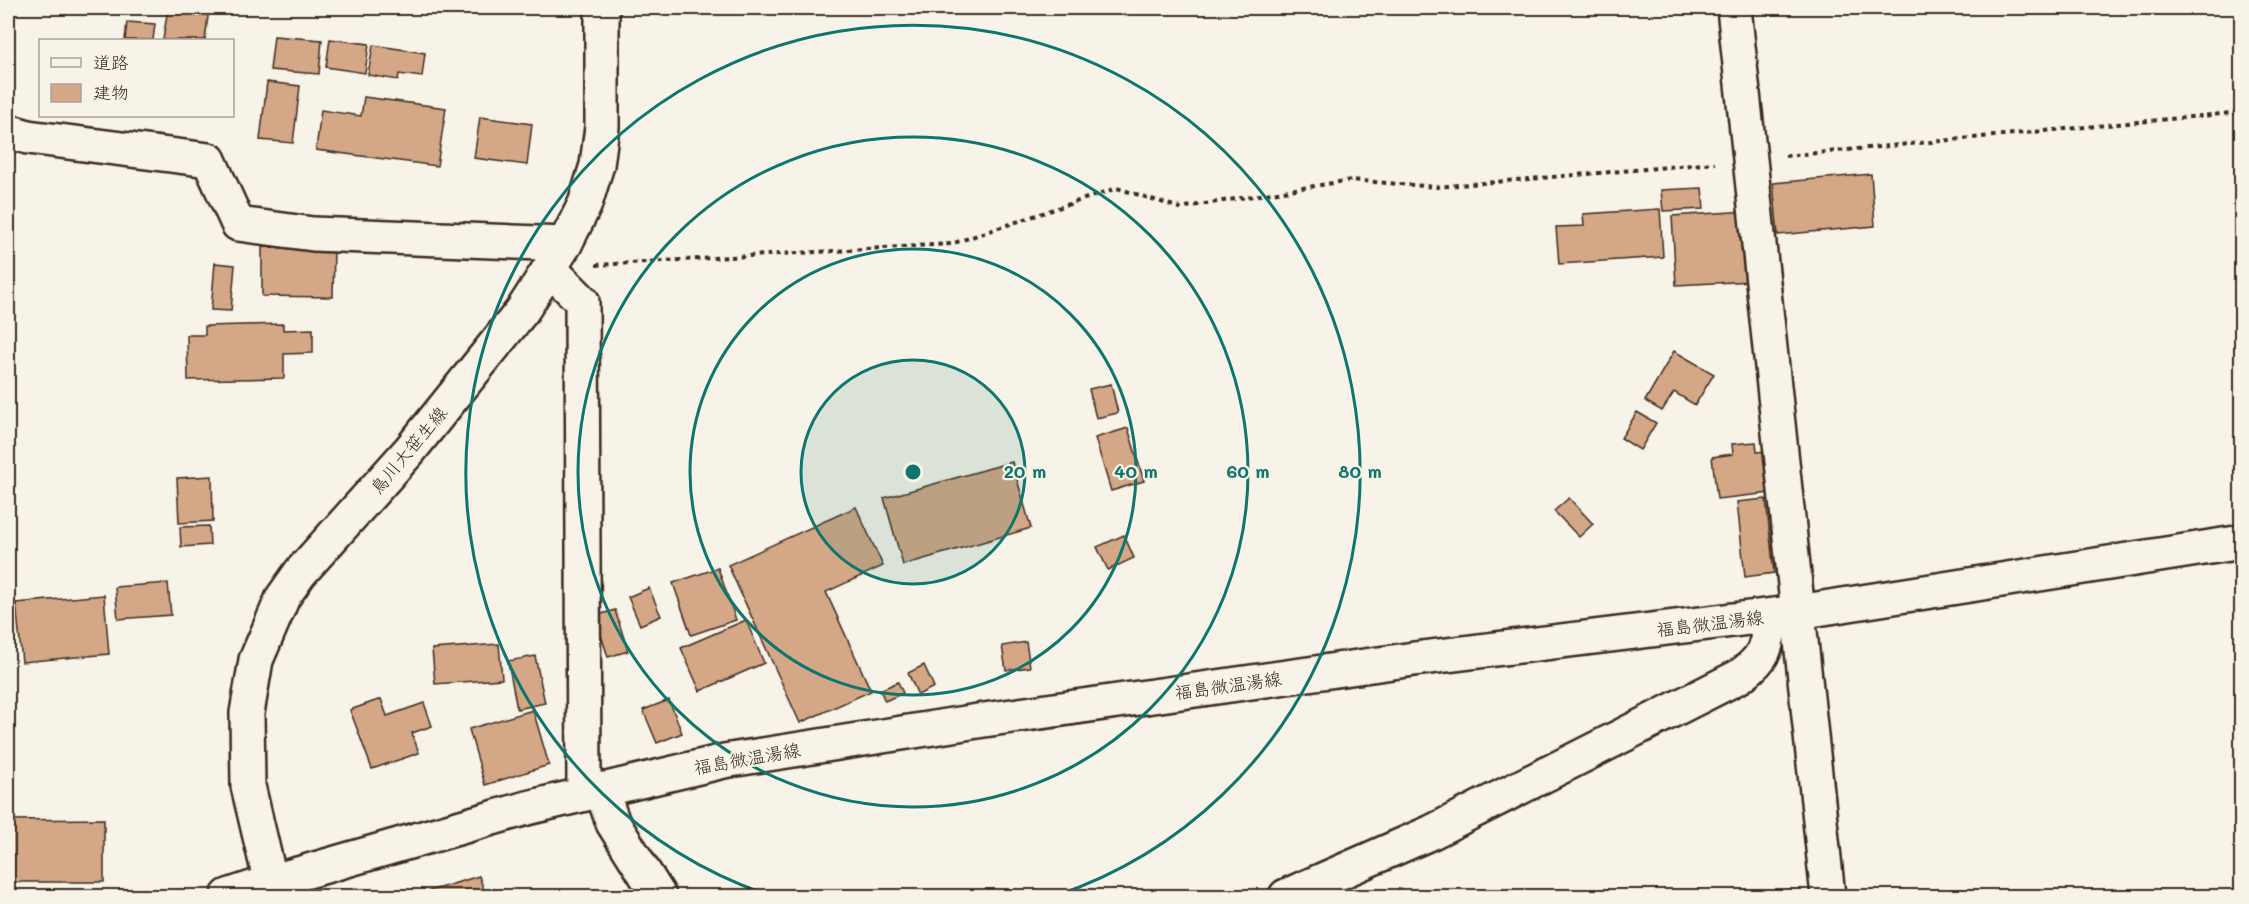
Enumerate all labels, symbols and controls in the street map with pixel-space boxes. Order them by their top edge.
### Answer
legend [39,39,234,117]
text: 道路 [93,50,129,74]
text: 建物 [93,80,129,104]
street label: 鳥川大笹生線 [364,401,452,499]
text: 20 m [1004,459,1046,483]
text: 40 m [1114,459,1158,483]
text: 60 m [1226,459,1270,483]
text: 80 m [1338,459,1382,483]
centre of rings [903,462,923,482]
street label: 福島微温湯線 [1655,605,1765,641]
street label: 福島微温湯線 [1173,666,1283,704]
street label: 福島微温湯線 [692,737,802,779]

